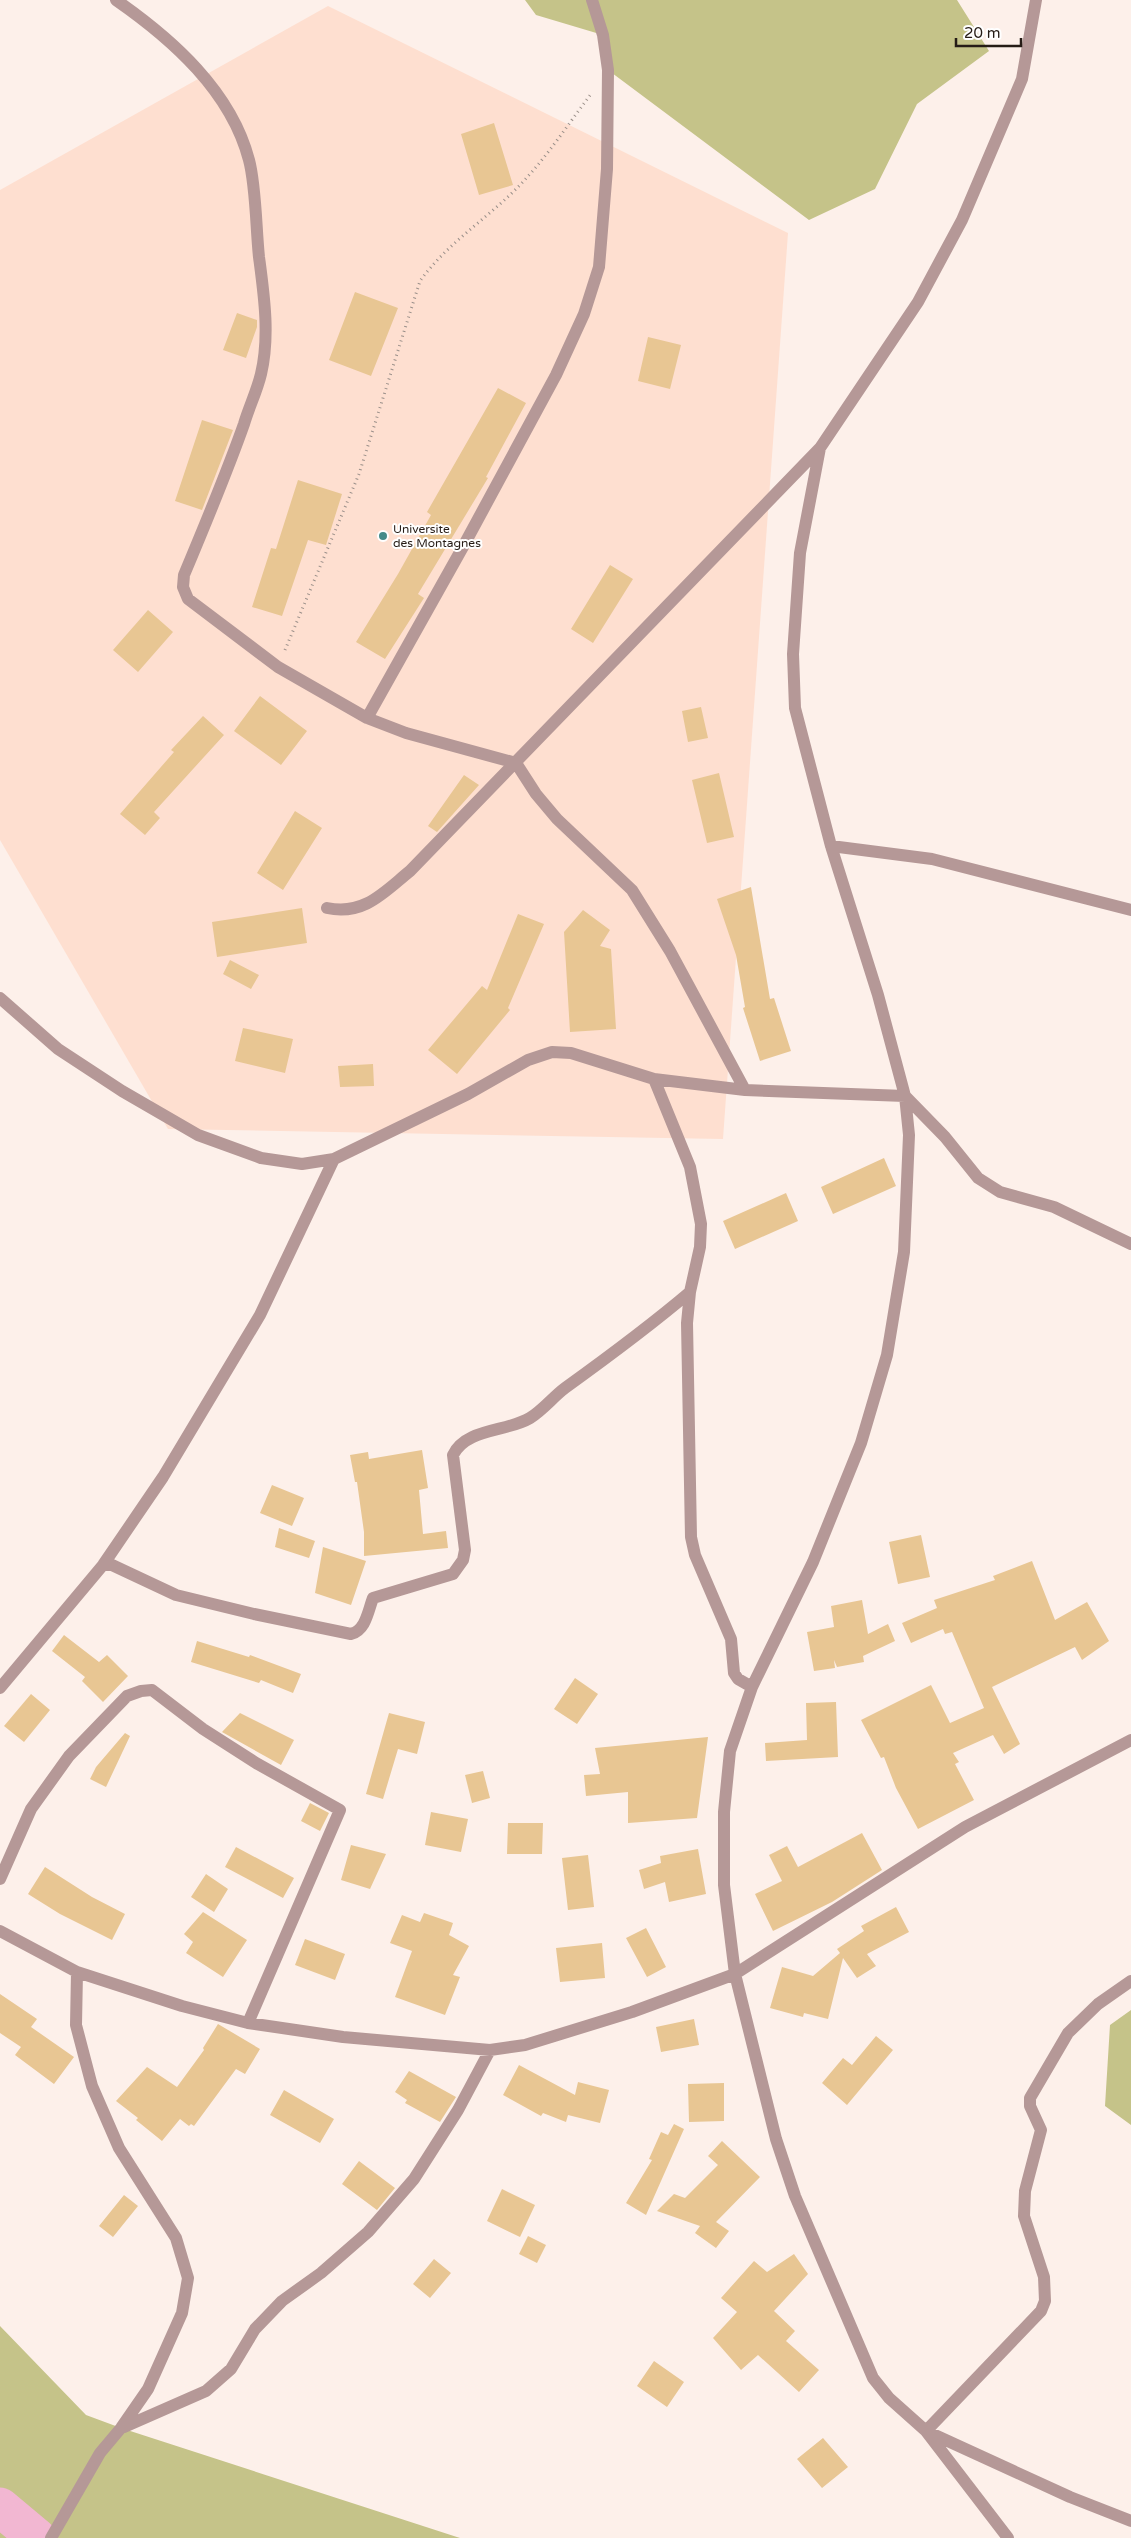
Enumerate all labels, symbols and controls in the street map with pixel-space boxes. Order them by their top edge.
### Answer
scale bar [956,15,1021,47]
text: 20 m [964,24,1001,42]
place label: Universite des Montagnes [393,522,481,550]
marker: Universite des Montagnes [377,530,389,542]

